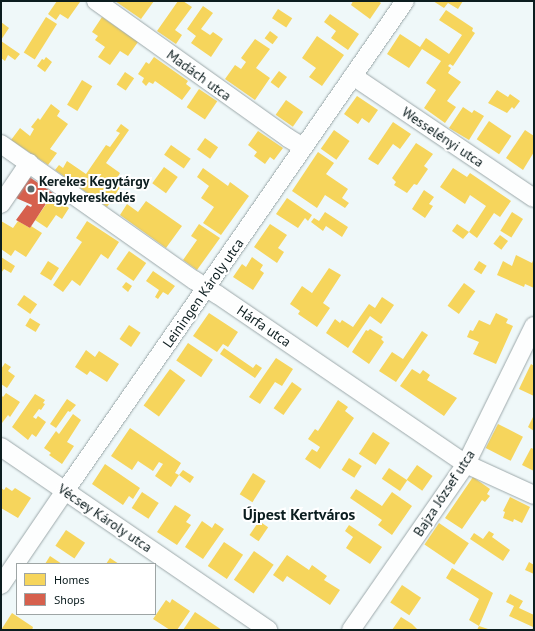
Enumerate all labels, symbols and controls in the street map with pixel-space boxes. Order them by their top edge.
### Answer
street label: Madách utca [163,46,235,104]
street label: Wesselényi utca [399,103,487,171]
place label: Kerekes Kegytárgy Nagykereskedés [39,173,149,206]
marker: Kerekes Kegytárgy Nagykereskedés [26,184,36,194]
street label: Leiningen Károly utca [159,235,247,351]
street label: Hárfa utca [234,302,294,350]
street label: Bajza József utca [410,446,478,540]
street label: Vécsey Károly utca [54,480,156,556]
district label: Újpest Kertváros [243,504,355,524]
legend [16,563,156,615]
text: Homes [54,572,89,587]
text: Shops [54,592,85,607]

